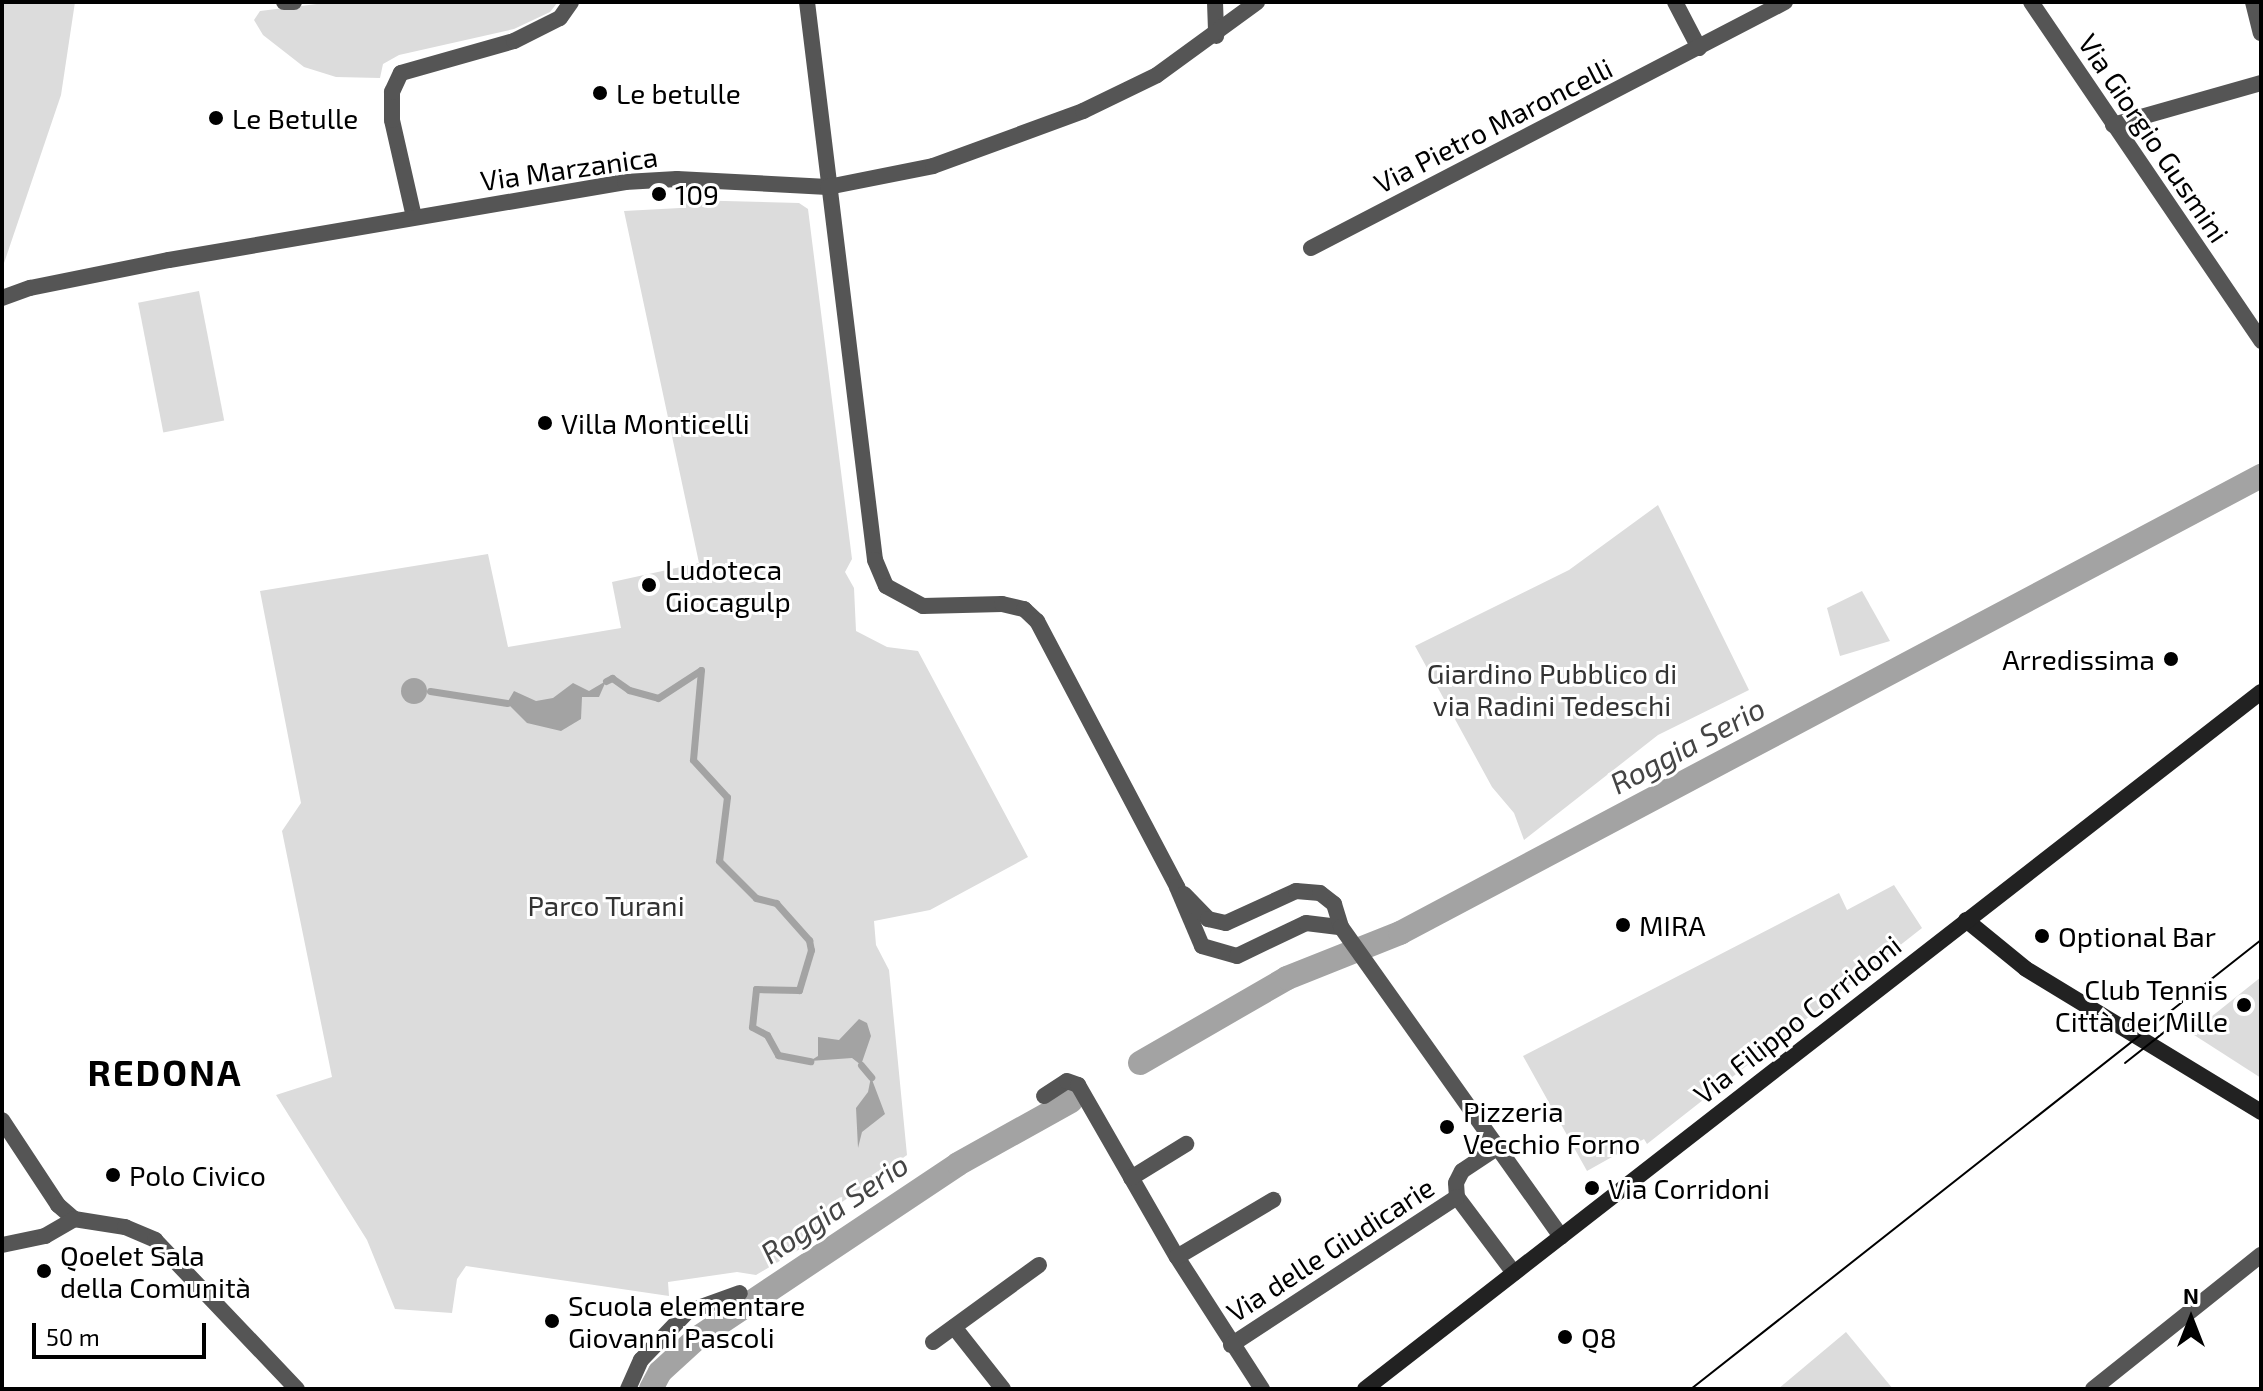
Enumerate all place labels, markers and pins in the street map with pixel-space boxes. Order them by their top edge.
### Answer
place label: Le betulle [616,76,741,110]
marker: Le betulle [591,84,609,102]
place label: Le Betulle [232,101,358,135]
marker: Le Betulle [207,109,225,127]
place label: 109 [675,177,719,211]
marker: 109 [650,185,668,203]
place label: Villa Monticelli [561,406,750,440]
marker: Villa Monticelli [536,414,554,432]
place label: Ludoteca Giocagulp [665,552,791,618]
marker: Ludoteca Giocagulp [640,576,658,594]
place label: Arredissima [2002,642,2155,676]
marker: Arredissima [2162,650,2180,668]
place label: MIRA [1639,908,1706,942]
marker: MIRA [1614,916,1632,934]
place label: Optional Bar [2058,919,2217,953]
marker: Optional Bar [2033,927,2051,945]
place label: Club Tennis Città dei Mille [2055,972,2228,1038]
marker: Club Tennis Città dei Mille [2235,996,2253,1014]
place label: Pizzeria Vecchio Forno [1463,1094,1640,1160]
marker: Pizzeria Vecchio Forno [1438,1118,1456,1136]
place label: Polo Civico [129,1158,266,1192]
marker: Polo Civico [104,1166,122,1184]
place label: Via Corridoni [1608,1171,1770,1205]
marker: Via Corridoni [1583,1179,1601,1197]
place label: Qoelet Sala della Comunità [60,1238,251,1304]
marker: Qoelet Sala della Comunità [35,1262,53,1280]
place label: Scuola elementare Giovanni Pascoli [568,1288,805,1354]
marker: Scuola elementare Giovanni Pascoli [543,1312,561,1330]
place label: Q8 [1581,1320,1617,1354]
marker: Q8 [1556,1328,1574,1346]

